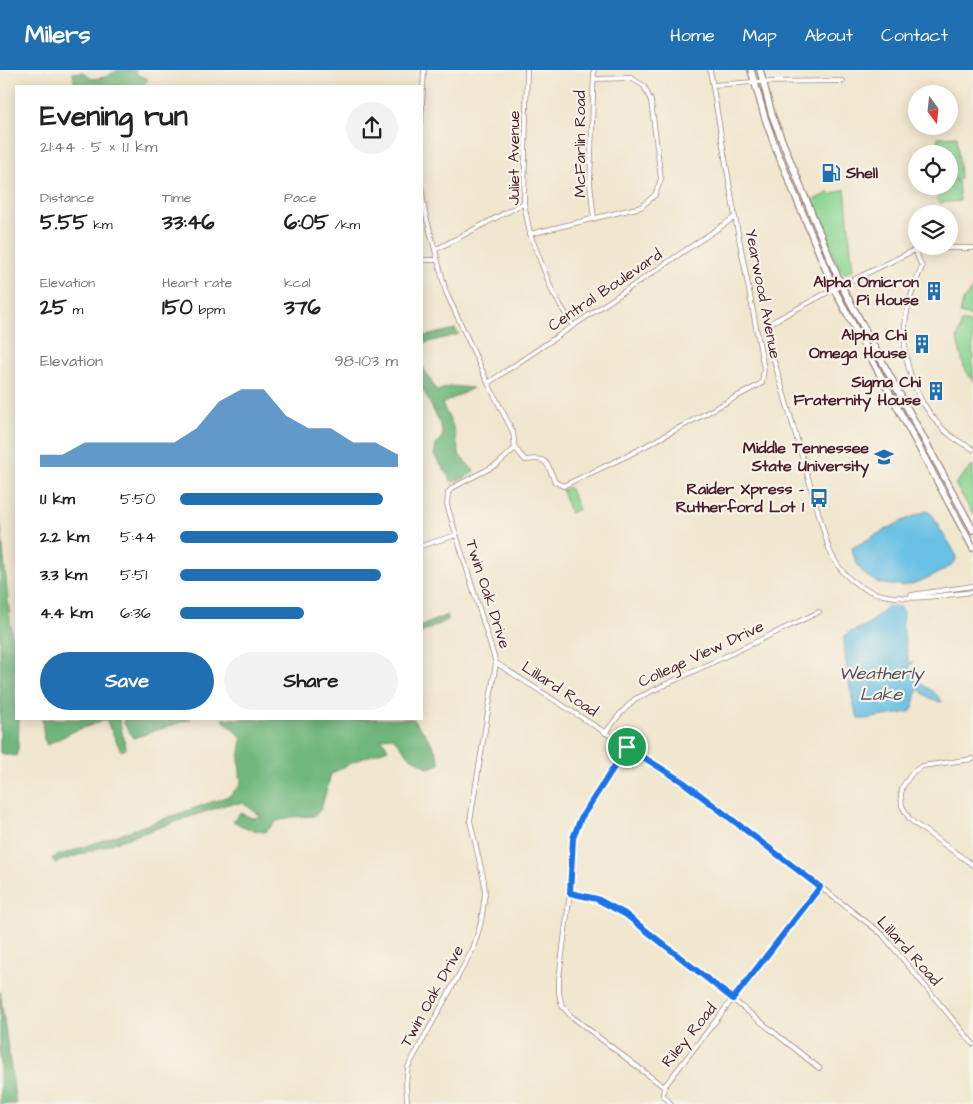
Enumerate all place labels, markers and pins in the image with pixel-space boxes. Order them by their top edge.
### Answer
fuel station icon: Shell [820,162,842,184]
place label: Shell [845,162,878,184]
place label: Alpha Omicron Pi House [813,271,919,311]
building icon: Alpha Omicron Pi House [923,280,945,302]
place label: Alpha Chi Omega House [809,324,908,366]
building icon: Alpha Chi Omega House [911,333,933,355]
place label: Sigma Chi Fraternity House [793,371,922,412]
building icon: Sigma Chi Fraternity House [925,380,947,402]
place label: Middle Tennessee State University [743,437,869,478]
school or university icon: Middle Tennessee State University [873,446,895,468]
place label: Raider Xpress - Rutherford Lot 1 [676,478,805,518]
bus stop icon: Raider Xpress - Rutherford Lot 1 [808,487,830,509]
pin [606,726,648,768]

